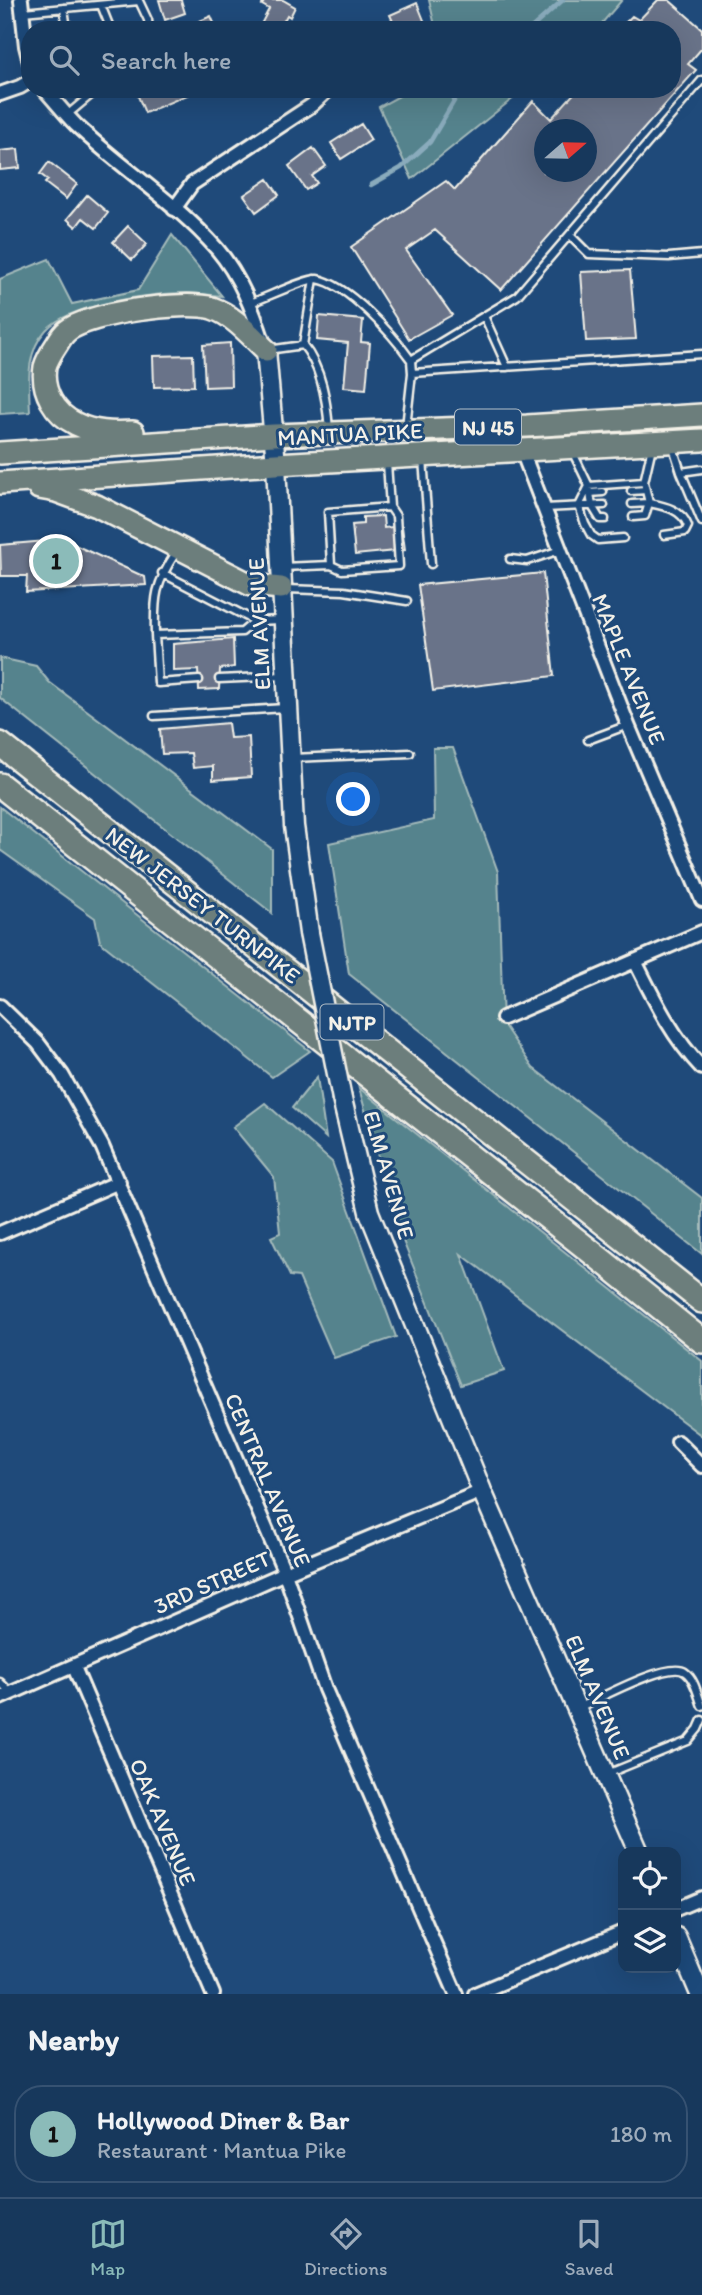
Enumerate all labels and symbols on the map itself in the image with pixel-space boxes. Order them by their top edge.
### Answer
north arrow [534,119,597,182]
road number: NJ 45 [455,410,521,444]
street label: MANTUA PIKE [277,416,423,452]
pin: 1 [33,535,79,587]
street label: ELM AVENUE [242,557,276,691]
street label: MAPLE AVENUE [586,590,672,749]
your location [336,782,370,816]
street label: NEW JERSEY TURNPIKE [100,820,306,990]
road number: NJTP [320,1004,384,1040]
street label: ELM AVENUE [357,1107,421,1243]
street label: CENTRAL AVENUE [219,1389,317,1571]
street label: 3RD STREET [149,1544,275,1620]
street label: ELM AVENUE [559,1630,637,1764]
street label: OAK AVENUE [124,1754,203,1890]

